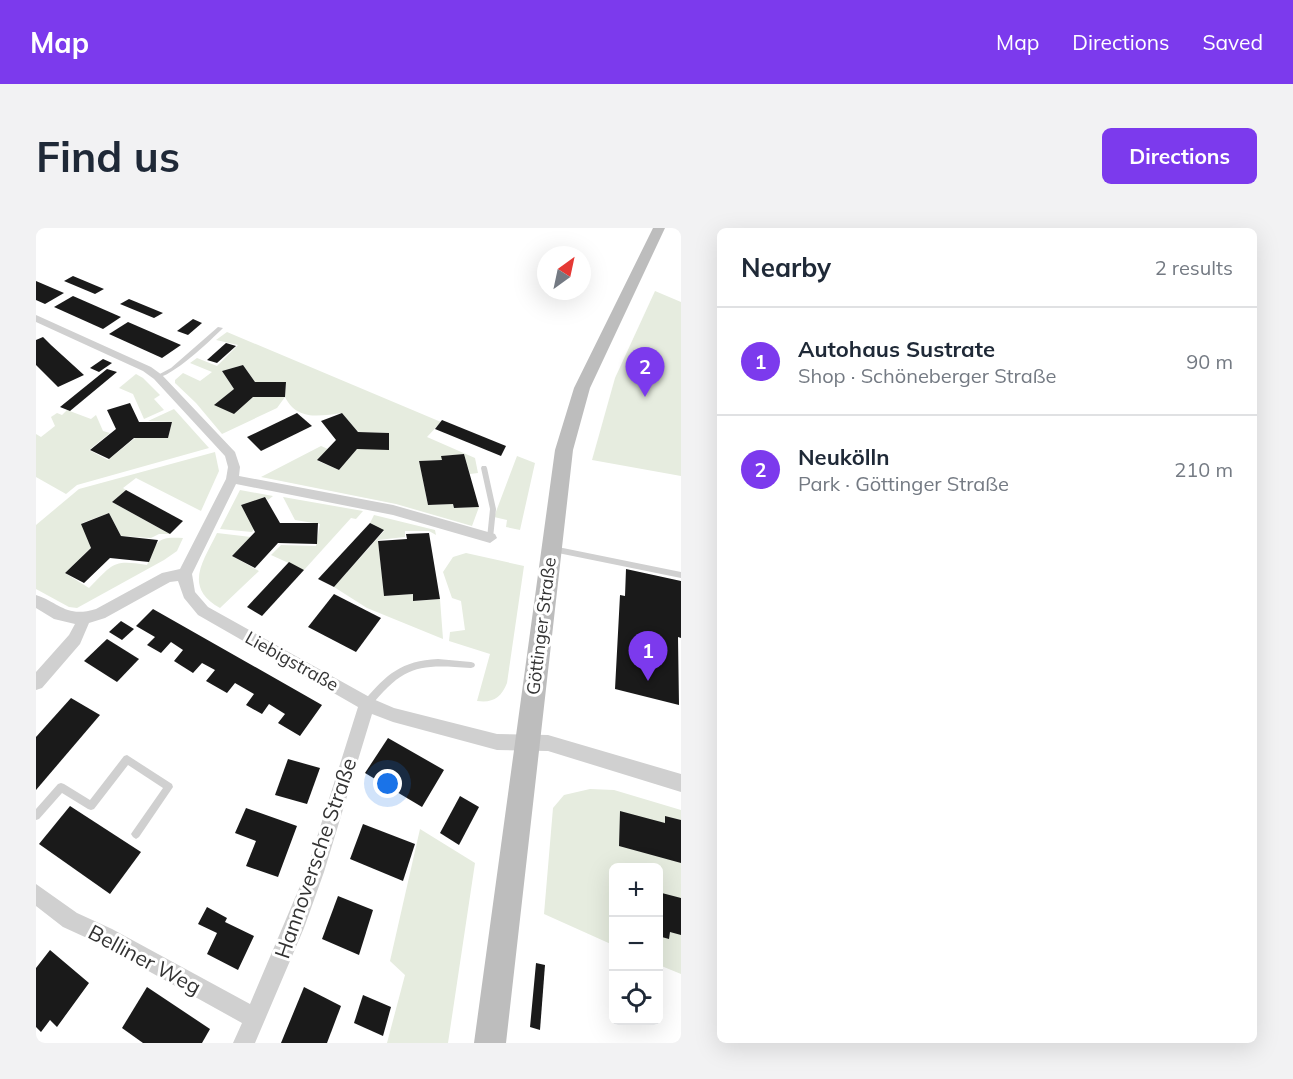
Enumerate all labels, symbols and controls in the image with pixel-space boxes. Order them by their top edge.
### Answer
text: Map [30,25,89,60]
text: Map [996,29,1039,55]
text: Directions [1072,29,1169,55]
text: Saved [1202,29,1263,55]
button: Directions [1102,128,1257,184]
text: Find us [36,130,180,183]
north arrow [537,246,591,300]
text: Nearby [741,251,831,284]
text: 2 results [1155,255,1233,280]
text: Autohaus Sustrate [798,335,995,363]
pin: 2 [626,348,664,397]
text: 1 [755,349,767,374]
text: 90 m [1186,349,1233,374]
text: Shop · Schöneberger Straße [798,363,1056,388]
text: Neukölln [798,443,889,471]
text: 2 [755,457,767,482]
text: 210 m [1174,457,1233,482]
text: Park · Göttinger Straße [798,471,1009,496]
street label: Göttinger Straße [521,556,561,696]
street label: Liebigstraße [241,626,343,696]
pin: 1 [628,632,668,681]
street label: Hannoversche Straße [268,754,362,962]
your location [373,769,402,798]
map controls [609,863,663,1025]
button: + [609,863,663,917]
button: − [609,917,663,971]
street label: Belliner Weg [84,918,206,1000]
button: locate [609,971,663,1025]

